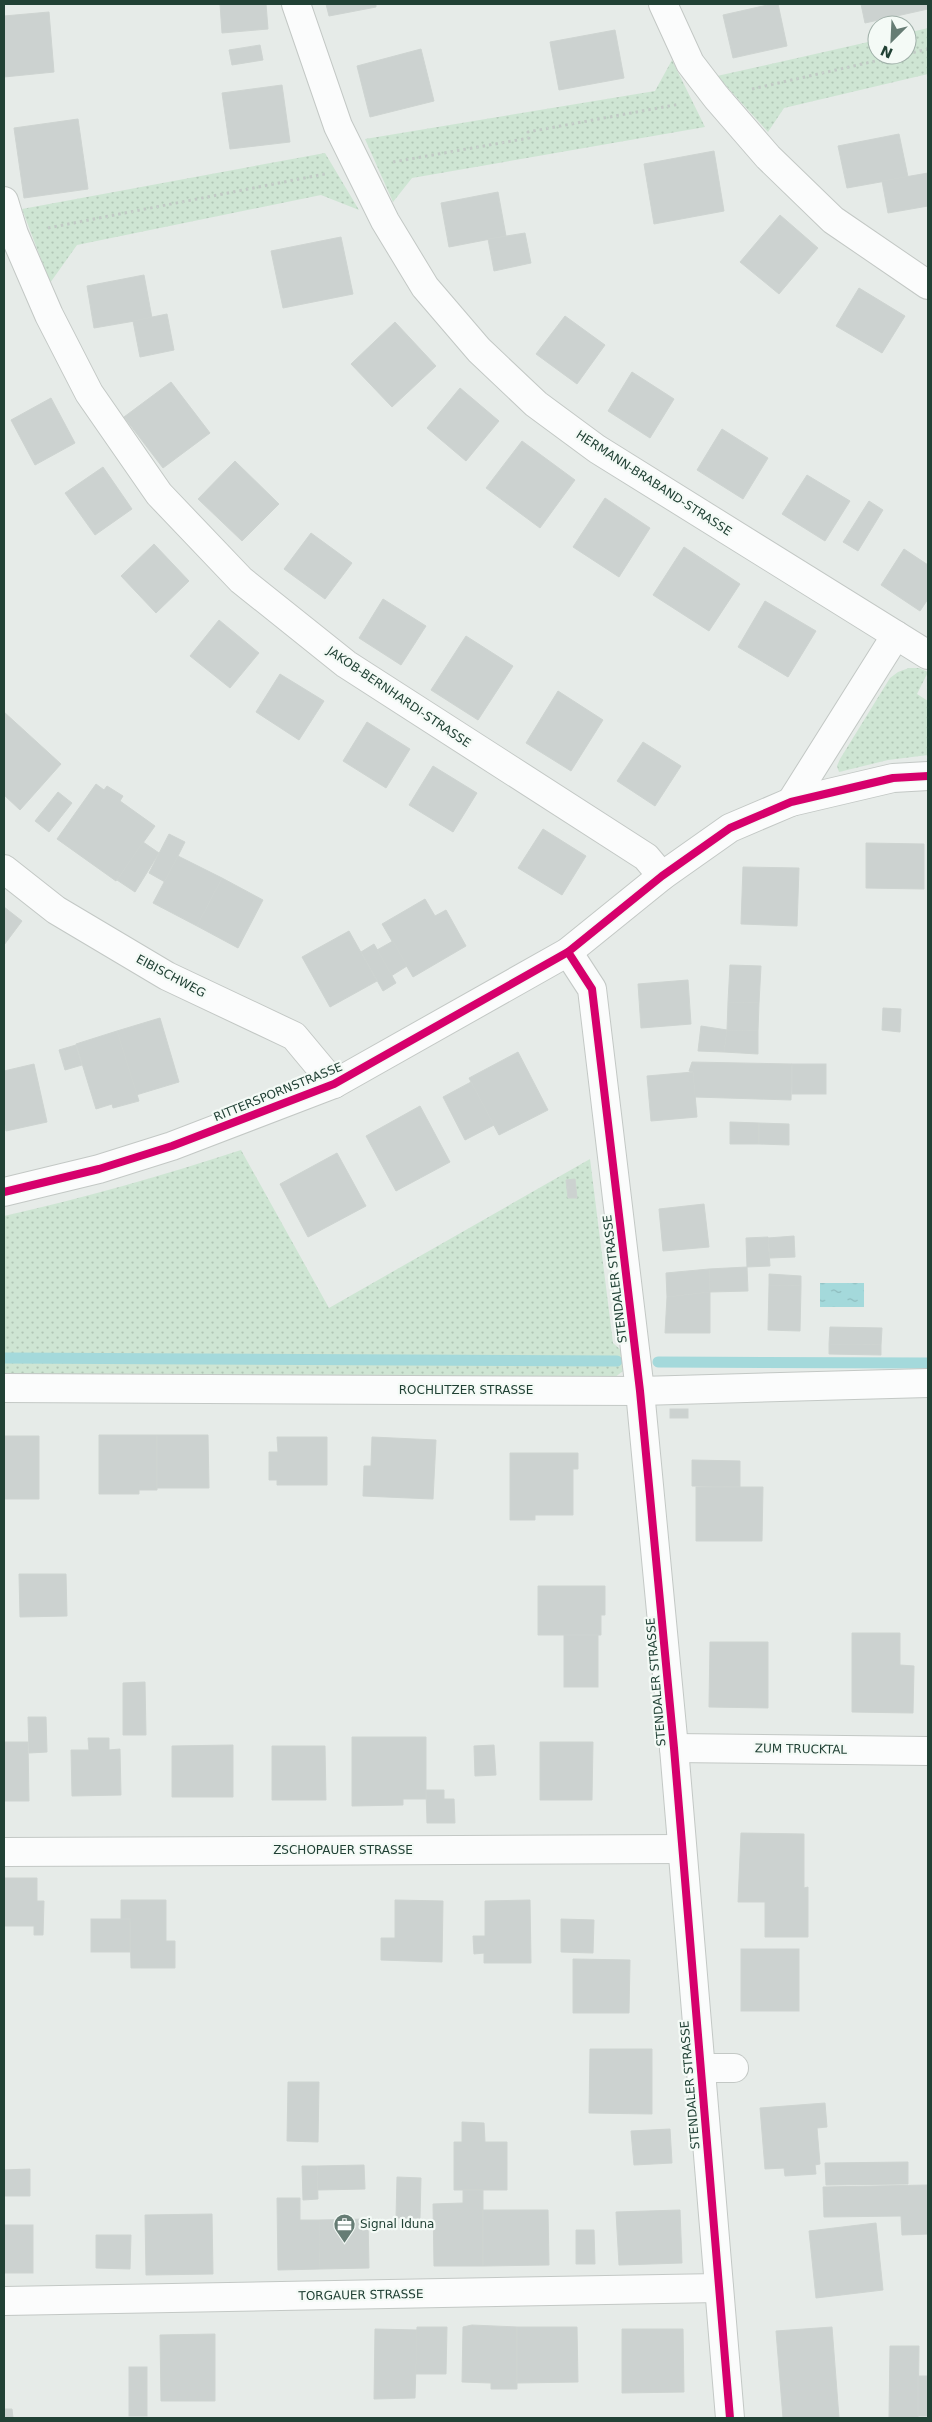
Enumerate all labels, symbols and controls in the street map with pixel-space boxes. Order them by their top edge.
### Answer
north arrow [867,15,917,65]
text: N [878,42,895,62]
street label: HERMANN-BRABAND-STRASSE [574,427,734,539]
street label: JAKOB-BERNHARDI-STRASSE [324,643,473,750]
street label: EIBISCHWEG [134,952,208,1000]
street label: RITTERSPORNSTRASSE [212,1060,344,1124]
street label: STENDALER STRASSE [600,1214,630,1344]
street label: ROCHLITZER STRASSE [399,1383,533,1397]
street label: STENDALER STRASSE [643,1617,669,1747]
street label: ZUM TRUCKTAL [755,1741,848,1757]
street label: ZSCHOPAUER STRASSE [273,1843,413,1857]
street label: STENDALER STRASSE [677,2020,703,2150]
office icon: Signal Iduna [332,2212,356,2243]
place label: Signal Iduna [360,2217,434,2231]
street label: TORGAUER STRASSE [297,2287,424,2303]

